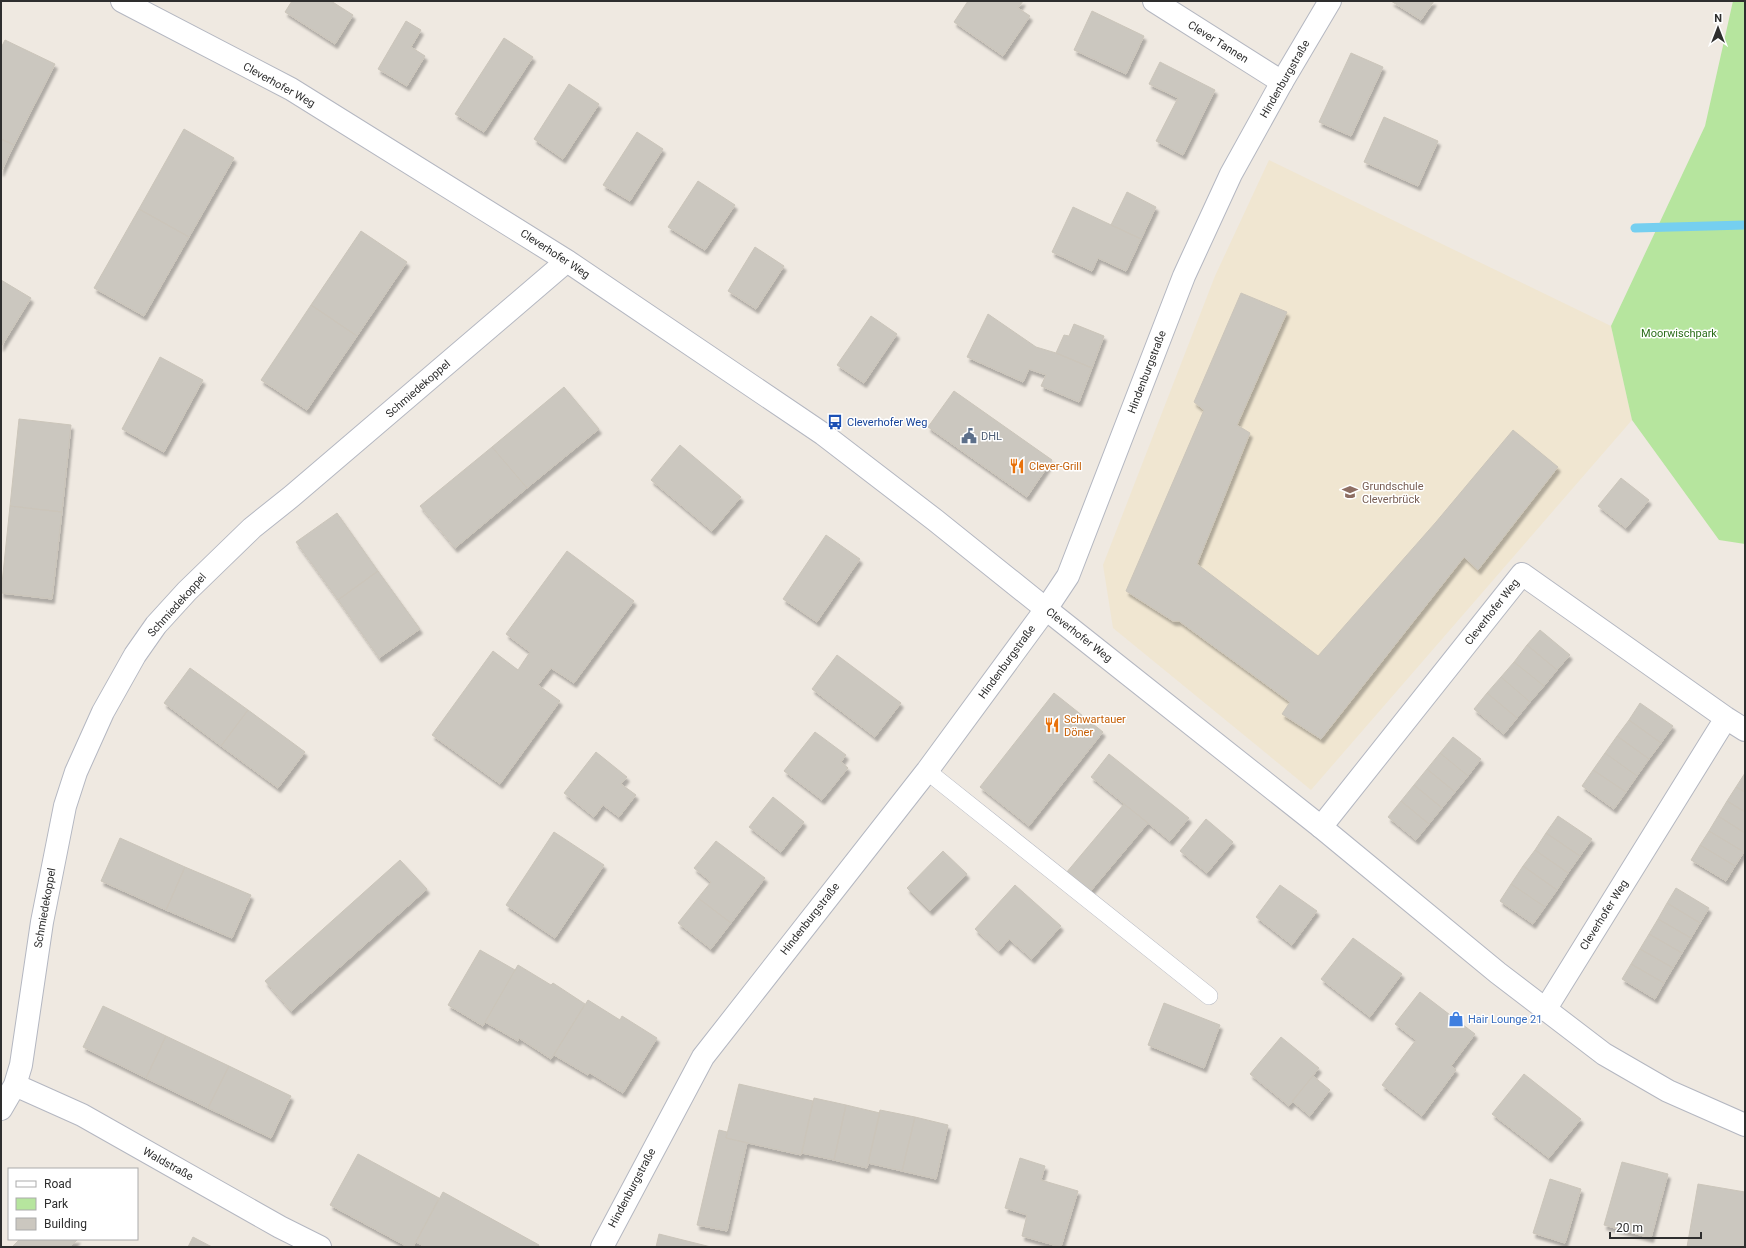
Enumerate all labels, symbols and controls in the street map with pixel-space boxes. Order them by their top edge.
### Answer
north arrow [1698,8,1738,48]
text: N [1714,12,1722,25]
street label: Clever Tannen [1185,18,1251,66]
street label: Hindenburgstraße [1257,38,1313,120]
street label: Cleverhofer Weg [241,60,317,110]
street label: Cleverhofer Weg [518,227,592,281]
park label: Moorwischpark [1641,327,1717,340]
street label: Hindenburgstraße [1125,328,1169,415]
street label: Schmiedekoppel [383,357,453,421]
bus stop icon: Cleverhofer Weg [826,413,844,431]
place label: Cleverhofer Weg [847,416,927,429]
public building icon: DHL [960,427,978,445]
place label: DHL [981,430,1002,443]
restaurant icon: Clever-Grill [1008,457,1026,475]
place label: Clever-Grill [1029,460,1082,473]
place label: Grundschule Cleverbrück [1362,480,1424,506]
school or university icon: Grundschule Cleverbrück [1341,483,1359,501]
street label: Schmiedekoppel [145,570,209,640]
street label: Cleverhofer Weg [1462,576,1522,648]
street label: Cleverhofer Weg [1043,605,1115,665]
street label: Hindenburgstraße [976,622,1038,701]
place label: Schwartauer Döner [1064,713,1126,739]
restaurant icon: Schwartauer Döner [1043,716,1061,734]
street label: Schmiedekoppel [32,867,58,949]
street label: Cleverhofer Weg [1577,877,1631,953]
street label: Hindenburgstraße [778,880,842,958]
shop icon: Hair Lounge 21 [1447,1010,1465,1028]
place label: Hair Lounge 21 [1468,1013,1542,1026]
street label: Waldstraße [141,1145,196,1183]
street label: Hindenburgstraße [606,1146,658,1230]
legend [8,1168,138,1240]
text: Road [44,1177,72,1191]
text: Park [44,1197,69,1211]
scale bar [1610,1214,1701,1240]
text: Building [44,1217,87,1231]
text: 20 m [1616,1221,1643,1235]

